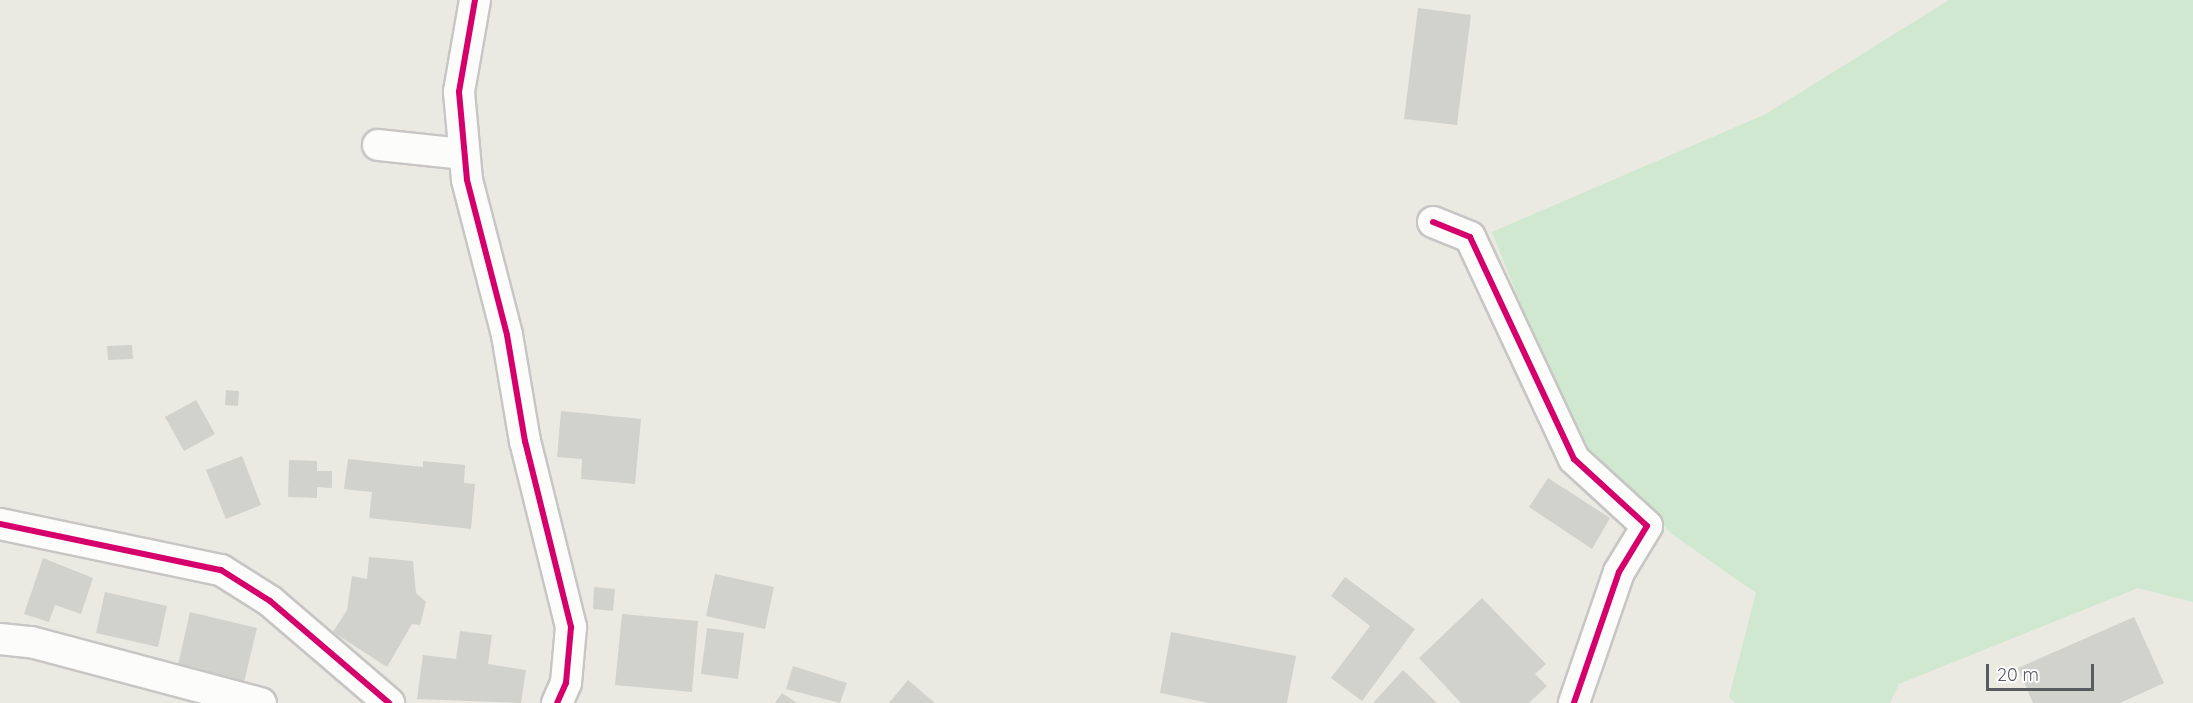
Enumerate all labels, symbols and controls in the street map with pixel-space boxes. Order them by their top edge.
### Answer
scale bar [1989,652,2097,690]
text: 20 m [1997,663,2039,686]

